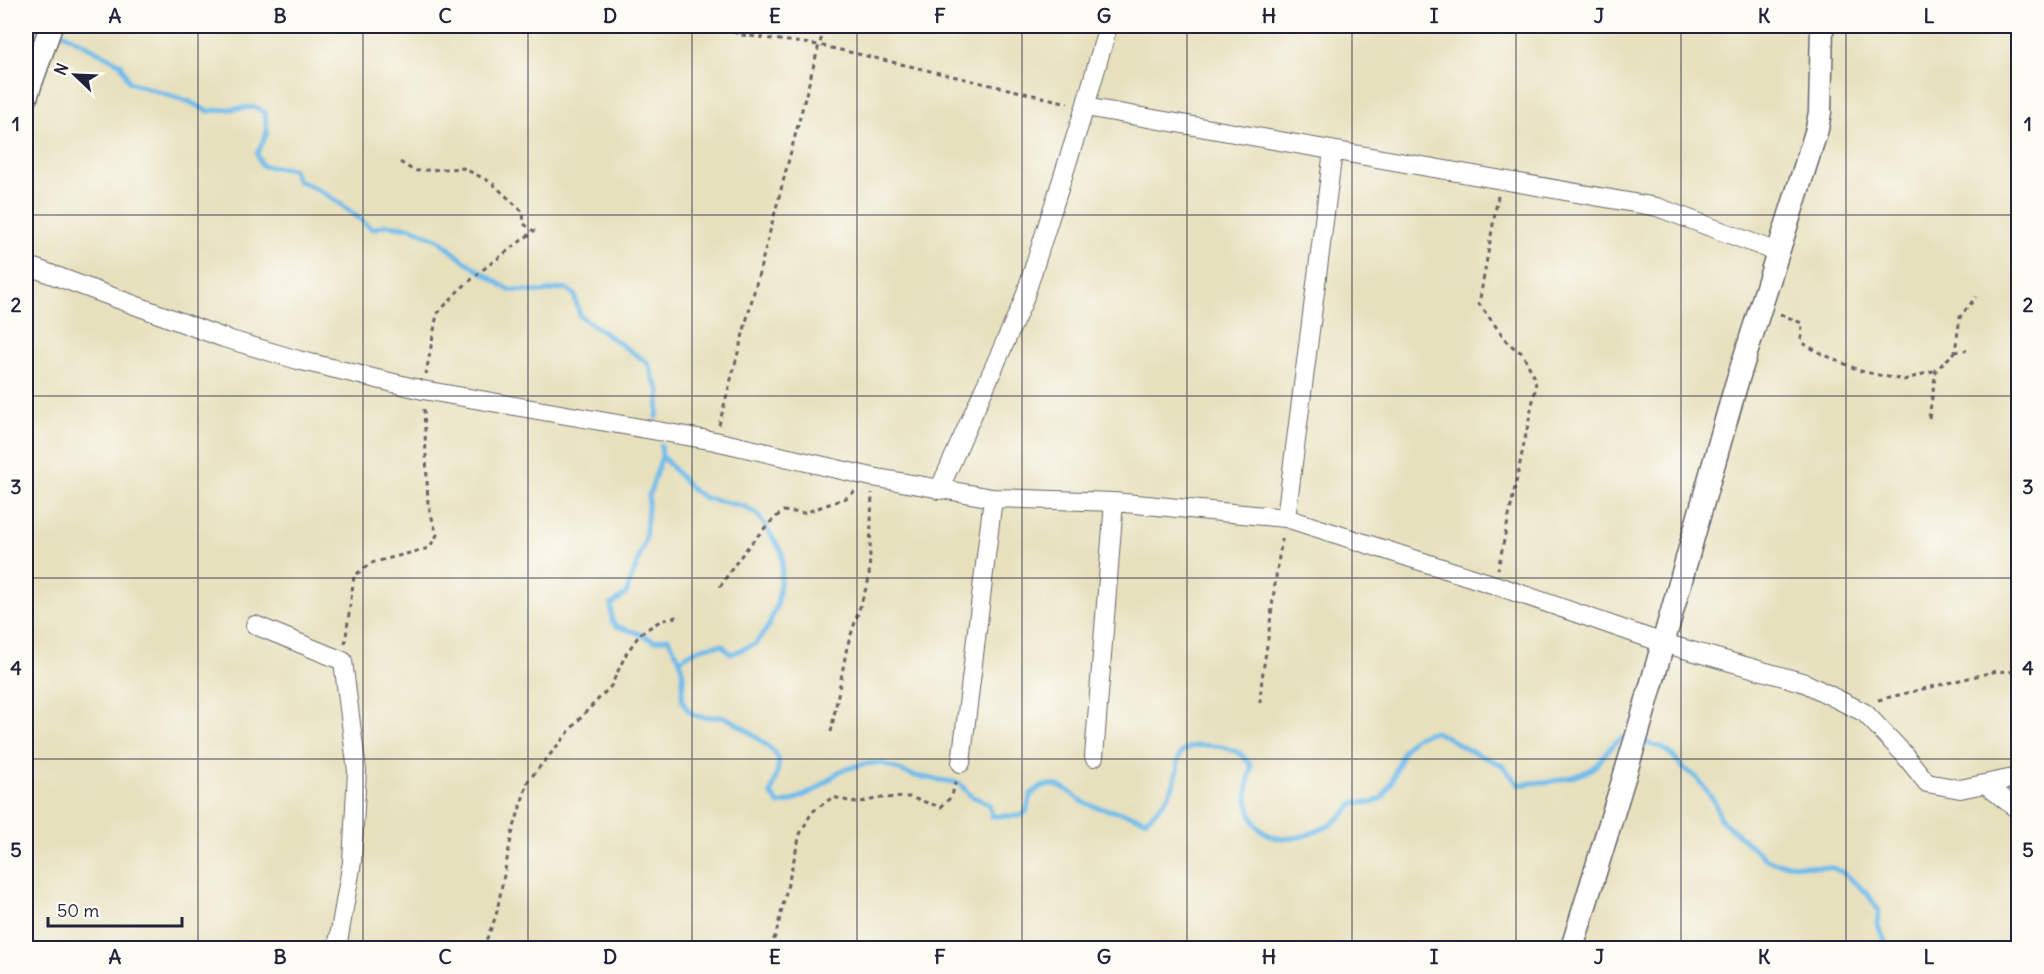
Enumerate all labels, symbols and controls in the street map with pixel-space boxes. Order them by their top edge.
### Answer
text: A [109,3,122,28]
text: B [273,3,287,28]
text: C [438,3,452,28]
text: D [603,3,617,28]
text: E [769,3,781,28]
text: F [934,3,946,28]
text: G [1097,3,1111,28]
text: H [1262,3,1276,28]
text: I [1430,3,1439,28]
text: J [1594,3,1605,28]
text: K [1758,3,1771,28]
text: L [1924,3,1935,28]
north arrow [45,45,105,105]
text: N [50,60,73,78]
text: 1 [12,111,20,136]
text: 1 [2024,111,2032,136]
text: 2 [11,292,22,317]
text: 2 [2023,292,2034,317]
text: 3 [10,474,22,499]
text: 3 [2022,474,2034,499]
text: 4 [10,655,22,680]
text: 4 [2022,655,2034,680]
text: 5 [10,837,22,862]
text: 5 [2022,837,2034,862]
scale bar [48,890,182,928]
text: 50 m [57,899,99,922]
text: A [109,944,122,969]
text: B [273,944,287,969]
text: C [438,944,452,969]
text: D [603,944,617,969]
text: E [769,944,781,969]
text: F [934,944,946,969]
text: G [1097,944,1111,969]
text: H [1262,944,1276,969]
text: I [1430,944,1439,969]
text: J [1594,944,1605,969]
text: K [1758,944,1771,969]
text: L [1924,944,1935,969]

